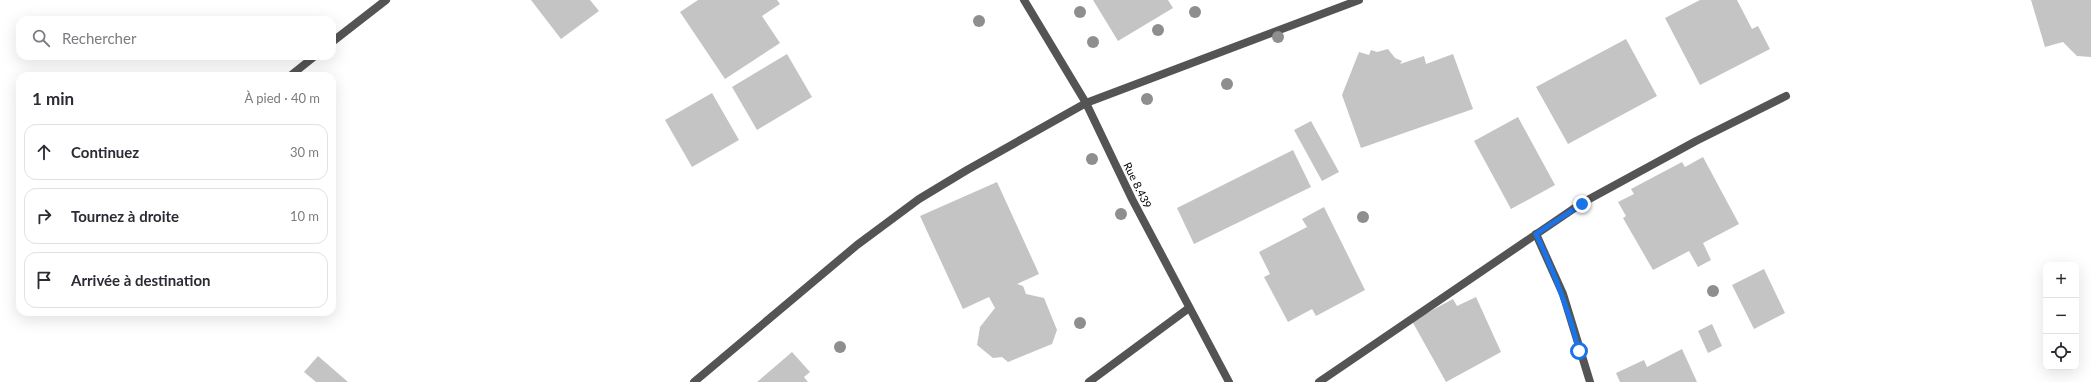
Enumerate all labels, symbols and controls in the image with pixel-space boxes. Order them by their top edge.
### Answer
search box [16,16,336,60]
icon: search [30,27,52,49]
text: Rechercher [62,29,136,47]
text: 1 min [32,88,74,109]
text: À pied · 40 m [245,90,320,106]
icon: ahead [33,141,55,163]
text: Continuez [71,143,139,161]
text: 30 m [290,144,319,160]
street label: Rue 8.439 [1121,160,1155,210]
route end [1573,195,1591,213]
icon: right [33,205,55,227]
text: Tournez à droite [71,207,179,225]
text: 10 m [290,208,319,224]
map controls [2043,262,2079,370]
button: + [2043,262,2079,298]
icon: arrive [33,269,55,291]
text: Arrivée à destination [71,271,210,289]
button: − [2043,298,2079,334]
button: locate [2043,334,2079,370]
route start [1570,342,1588,360]

